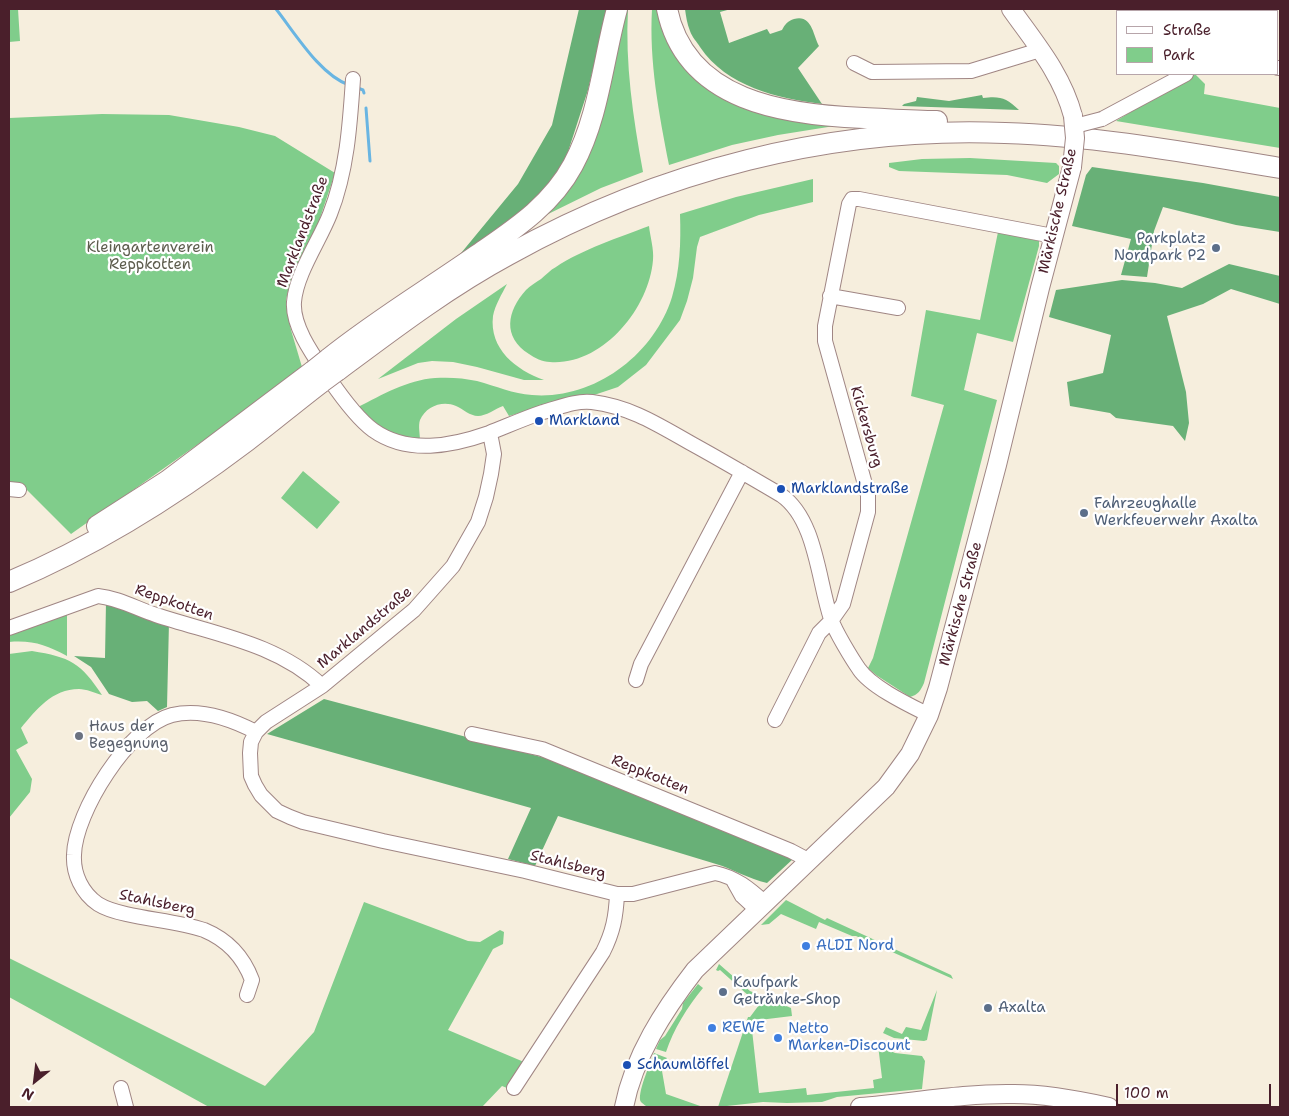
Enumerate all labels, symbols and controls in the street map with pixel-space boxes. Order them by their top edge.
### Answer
legend [1116,10,1279,75]
text: Straße [1163,20,1211,40]
text: Park [1163,45,1195,65]
street label: Märkische Straße [1035,147,1081,275]
street label: Marklandstraße [273,174,333,290]
place label: Parkplatz Nordpark P2 [1114,230,1206,265]
park label: Kleingartenverein Reppkotten [86,239,214,274]
marker: Parkplatz Nordpark P2 [1210,242,1222,254]
street label: Kickersburg [846,384,886,470]
place label: Markland [549,412,620,430]
marker: Markland [533,415,545,427]
place label: Marklandstraße [791,480,909,498]
marker: Marklandstraße [775,483,787,495]
place label: Fahrzeughalle Werkfeuerwehr Axalta [1094,495,1258,530]
marker: Fahrzeughalle Werkfeuerwehr Axalta [1078,507,1090,519]
street label: Märkische Straße [936,540,986,668]
street label: Reppkotten [132,581,216,625]
street label: Marklandstraße [314,583,416,673]
place label: Haus der Begegnung [89,718,168,753]
marker: Haus der Begegnung [73,730,85,742]
street label: Reppkotten [609,751,691,799]
street label: Stahlsberg [528,847,608,883]
street label: Stahlsberg [117,886,197,920]
place label: ALDI Nord [816,937,894,955]
marker: ALDI Nord [800,940,812,952]
place label: Kaufpark Getränke-Shop [733,974,841,1009]
marker: Kaufpark Getränke-Shop [717,986,729,998]
place label: Axalta [998,999,1046,1017]
marker: Axalta [982,1002,994,1014]
place label: REWE [722,1019,765,1037]
place label: Netto Marken-Discount [788,1020,911,1055]
marker: REWE [706,1022,718,1034]
marker: Netto Marken-Discount [772,1032,784,1044]
north arrow [10,1056,60,1106]
place label: Schaumlöffel [637,1056,729,1074]
marker: Schaumlöffel [621,1059,633,1071]
scale bar [1119,1074,1274,1106]
text: 100 m [1124,1083,1169,1103]
text: N [19,1084,37,1105]

